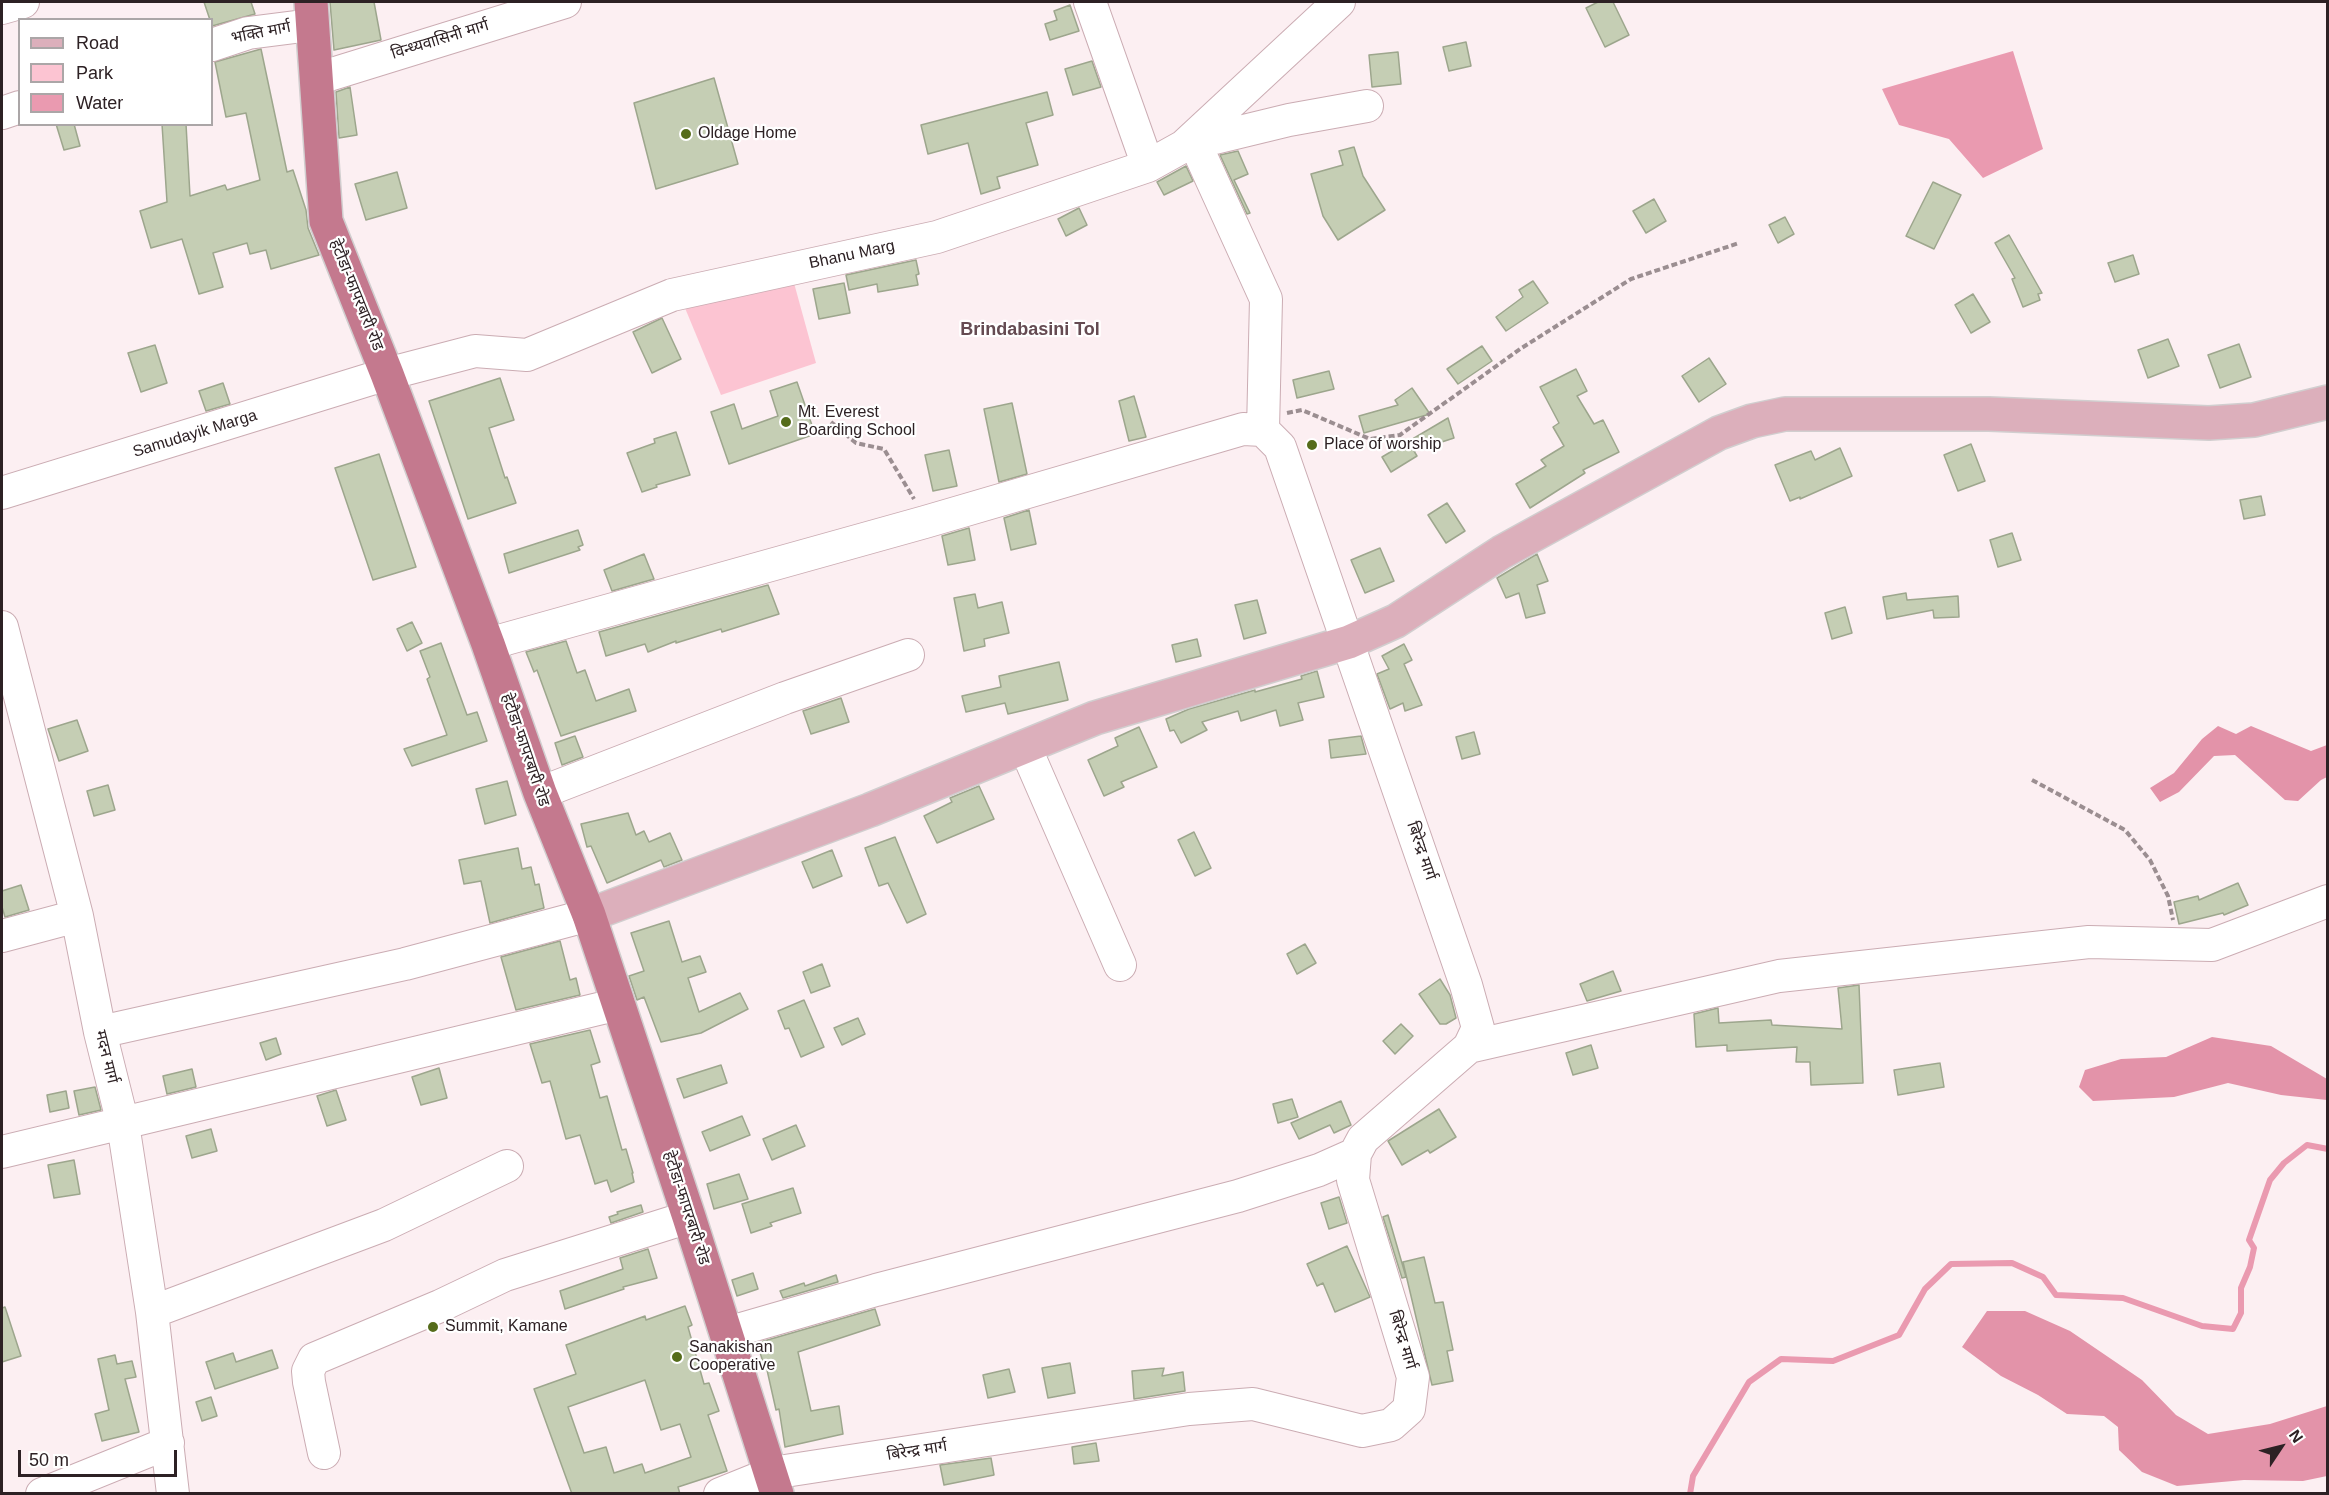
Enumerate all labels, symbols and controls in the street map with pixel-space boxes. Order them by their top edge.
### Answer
street label: विन्ध्यवासिनी मार्ग [389,16,491,64]
legend [18,18,213,126]
street label: भक्ति मार्ग [230,18,292,48]
text: Road [76,33,119,53]
text: Park [76,63,113,83]
text: Water [76,93,123,113]
place label: Oldage Home [698,124,797,144]
marker: Oldage Home [679,127,693,141]
street label: हेटौडा-फापरबारी रोड [325,236,387,354]
street label: Bhanu Marg [807,237,897,273]
district label: Brindabasini Tol [960,319,1100,341]
place label: Mt. Everest Boarding School [798,403,915,441]
street label: Samudayik Marga [131,406,259,462]
marker: Mt. Everest Boarding School [779,415,793,429]
place label: Place of worship [1324,435,1441,455]
marker: Place of worship [1305,438,1319,452]
street label: हेटौडा-फापरबारी रोड [497,691,553,809]
street label: बिरेन्द्र मार्ग [1402,819,1440,883]
street label: मदन मार्ग [90,1028,122,1086]
street label: हेटौडा-फापरबारी रोड [659,1149,713,1267]
street label: बिरेन्द्र मार्ग [1384,1308,1420,1372]
place label: Summit, Kamane [445,1317,568,1337]
marker: Summit, Kamane [426,1320,440,1334]
place label: Sanakishan Cooperative [689,1338,775,1376]
marker: Sanakishan Cooperative [670,1350,684,1364]
north arrow [2251,1417,2311,1477]
text: N [2286,1427,2306,1446]
street label: बिरेन्द्र मार्ग [886,1437,948,1465]
scale bar [21,1438,180,1476]
text: 50 m [29,1450,69,1470]

